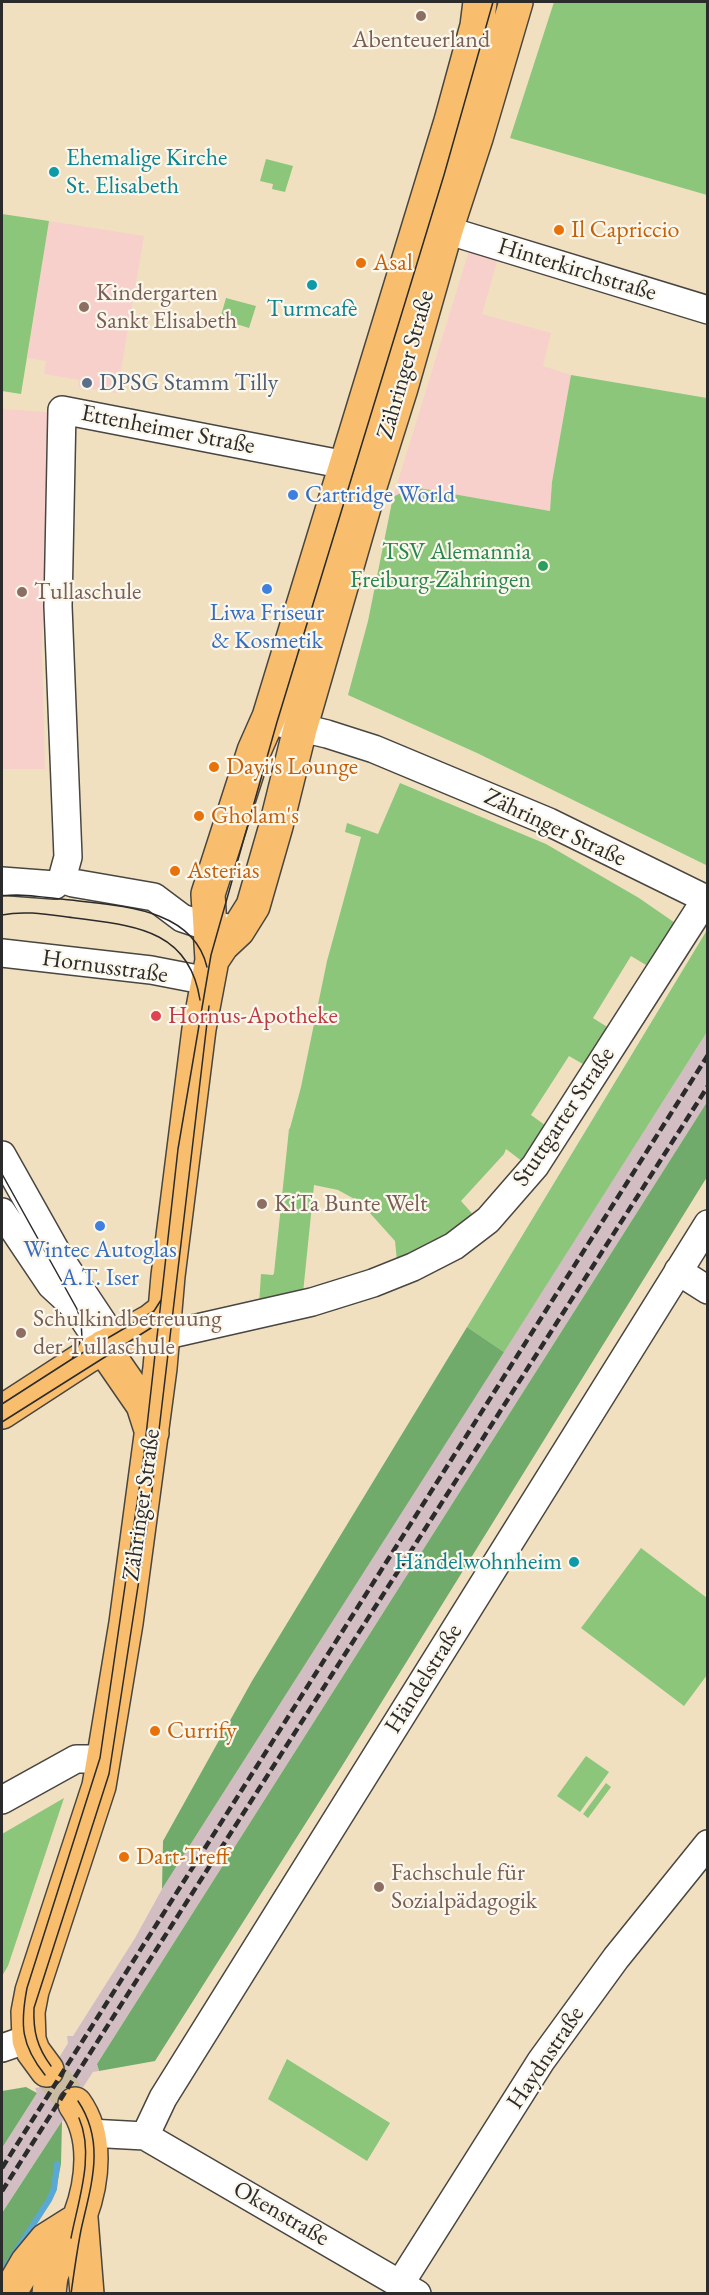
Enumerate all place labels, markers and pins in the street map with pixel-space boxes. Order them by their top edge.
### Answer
marker: Abenteuerland [414,9,428,23]
place label: Abenteuerland [352,26,490,54]
place label: Ehemalige Kirche St. Elisabeth [66,144,227,200]
marker: Ehemalige Kirche St. Elisabeth [47,165,61,179]
place label: Il Capriccio [571,216,680,244]
marker: Il Capriccio [552,223,566,237]
place label: Asal [373,249,413,277]
marker: Asal [354,256,368,270]
marker: Turmcafè [305,278,319,292]
place label: Kindergarten Sankt Elisabeth [96,279,237,335]
place label: Turmcafè [267,295,357,323]
marker: Kindergarten Sankt Elisabeth [77,300,91,314]
place label: DPSG Stamm Tilly [99,369,278,397]
marker: DPSG Stamm Tilly [80,376,94,390]
place label: Cartridge World [305,481,455,509]
marker: Cartridge World [286,488,300,502]
place label: TSV Alemannia Freiburg-Zähringen [350,538,531,594]
marker: TSV Alemannia Freiburg-Zähringen [536,559,550,573]
place label: Tullaschule [34,578,141,606]
marker: Liwa Friseur & Kosmetik [260,582,274,596]
marker: Tullaschule [15,585,29,599]
place label: Liwa Friseur & Kosmetik [210,599,324,655]
place label: Dayi's Lounge [226,753,358,781]
marker: Dayi's Lounge [207,760,221,774]
place label: Gholam's [211,802,299,830]
marker: Gholam's [192,809,206,823]
place label: Asterias [187,857,259,885]
marker: Asterias [168,864,182,878]
place label: Hornus-Apotheke [168,1002,338,1030]
marker: Hornus-Apotheke [149,1009,163,1023]
place label: KiTa Bunte Welt [274,1190,428,1218]
marker: KiTa Bunte Welt [255,1197,269,1211]
marker: Wintec Autoglas A.T. Iser [93,1219,107,1233]
place label: Wintec Autoglas A.T. Iser [23,1236,177,1292]
place label: Schulkindbetreuung der Tullaschule [33,1305,222,1361]
marker: Schulkindbetreuung der Tullaschule [14,1326,28,1340]
place label: Händelwohnheim [394,1548,562,1576]
marker: Händelwohnheim [567,1555,581,1569]
place label: Currify [167,1717,237,1745]
marker: Currify [148,1724,162,1738]
place label: Dart-Treff [136,1843,229,1871]
marker: Dart-Treff [117,1850,131,1864]
place label: Fachschule für Sozialpädagogik [391,1859,537,1915]
marker: Fachschule für Sozialpädagogik [372,1880,386,1894]

